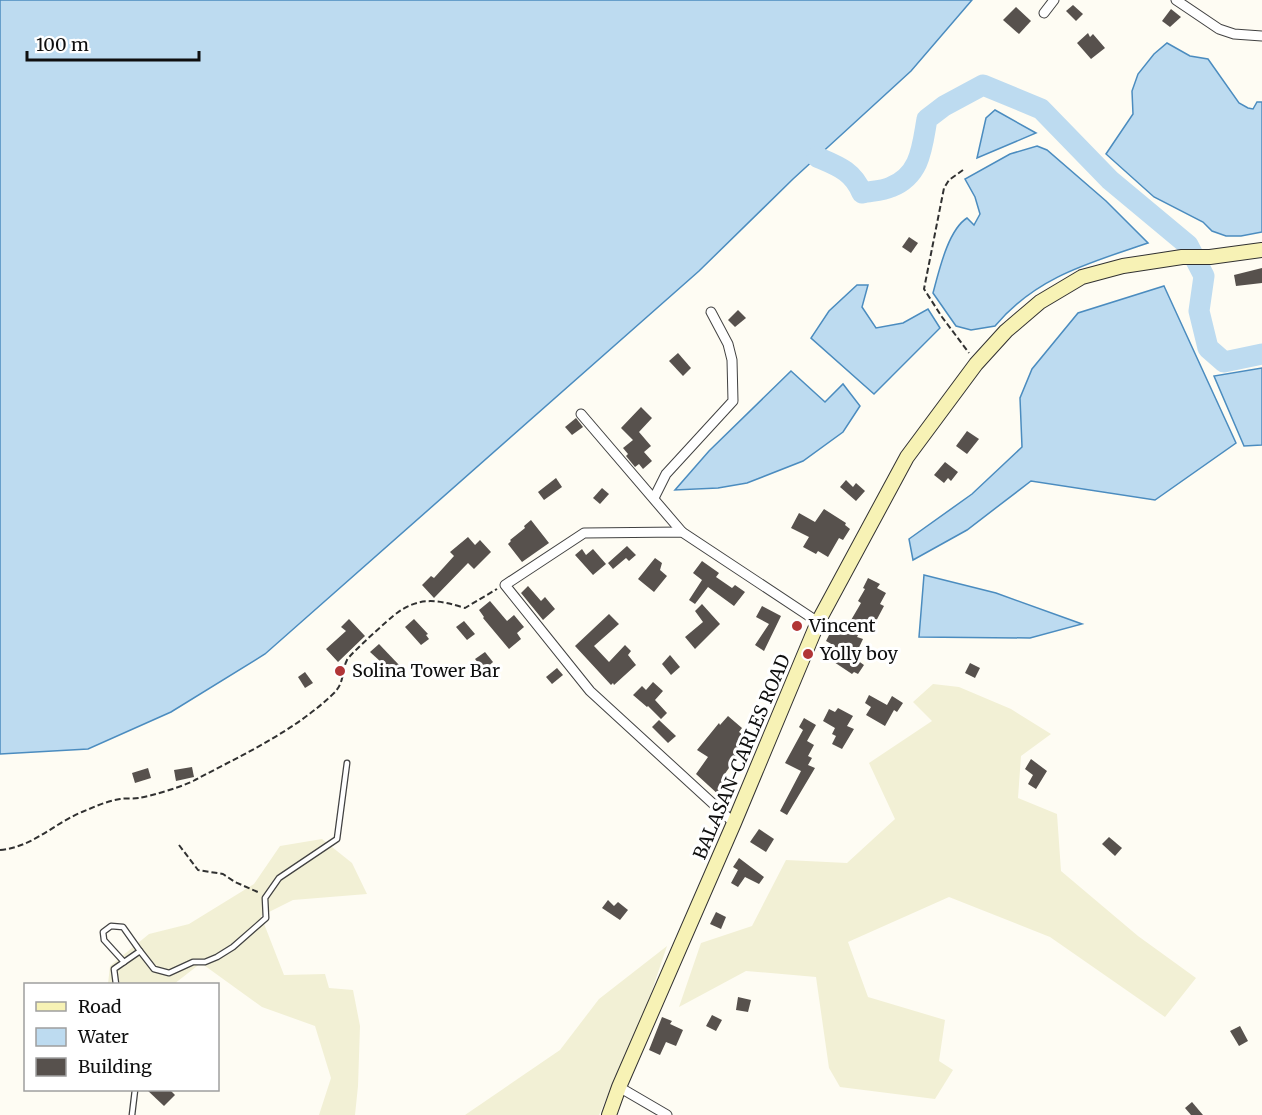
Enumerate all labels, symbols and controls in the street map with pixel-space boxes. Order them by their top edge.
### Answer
scale bar [27,24,200,62]
text: 100 m [36,33,89,56]
place label: Vincent [808,614,876,637]
marker: Vincent [790,619,804,633]
place label: Yolly boy [819,642,899,665]
marker: Yolly boy [801,647,815,661]
street label: BALASAN-CARLES ROAD [688,651,795,863]
place label: Solina Tower Bar [352,659,500,682]
marker: Solina Tower Bar [333,664,347,678]
legend [24,983,219,1091]
text: Road [78,995,122,1018]
text: Water [77,1025,129,1048]
text: Building [78,1055,152,1078]

